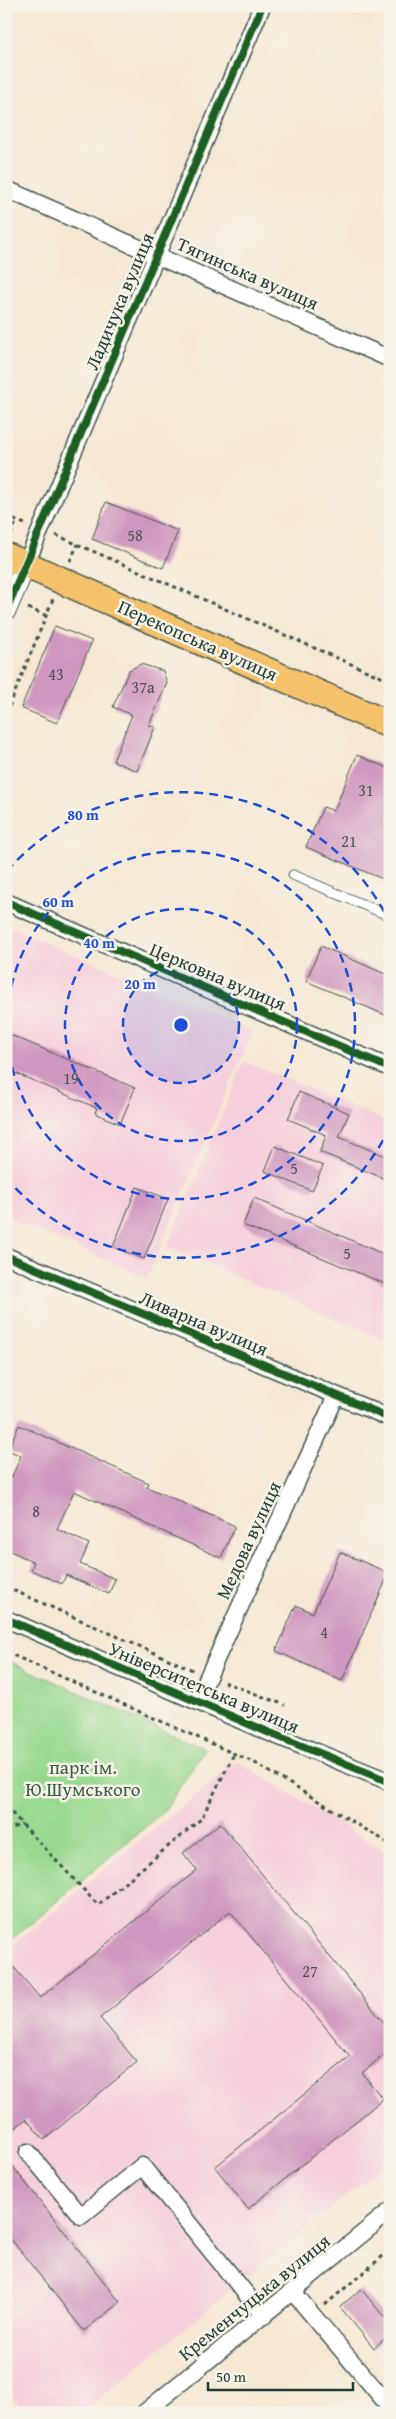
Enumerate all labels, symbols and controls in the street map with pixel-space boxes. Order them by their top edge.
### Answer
street label: Ладичука вулиця [77,228,161,374]
street label: Тягинська вулиця [173,229,324,317]
house number: 58 [127,523,143,547]
street label: Перекопська вулиця [114,592,283,688]
house number: 43 [48,662,64,686]
house number: 37а [131,675,155,699]
house number: 31 [358,778,374,802]
text: 80 m [67,804,99,825]
house number: 21 [341,829,357,853]
text: 60 m [42,891,74,912]
text: 40 m [83,932,115,953]
street label: Церковна вулиця [145,935,291,1017]
text: 20 m [124,973,156,994]
centre of rings [172,1016,190,1034]
house number: 19 [63,1066,79,1090]
house number: 5 [290,1156,298,1180]
house number: 5 [343,1241,351,1265]
street label: Ливарна вулиця [135,1283,273,1363]
street label: Медова вулиця [208,1476,288,1604]
house number: 8 [32,1499,40,1523]
house number: 4 [320,1620,328,1644]
street label: Університетська вулиця [104,1634,304,1740]
park label: парк ім. Ю.Шумського [26,1753,140,1803]
house number: 27 [302,1959,318,1983]
street label: Кременчуцька вулиця [172,2227,336,2367]
scale bar [208,2359,354,2391]
text: 50 m [216,2366,247,2387]

